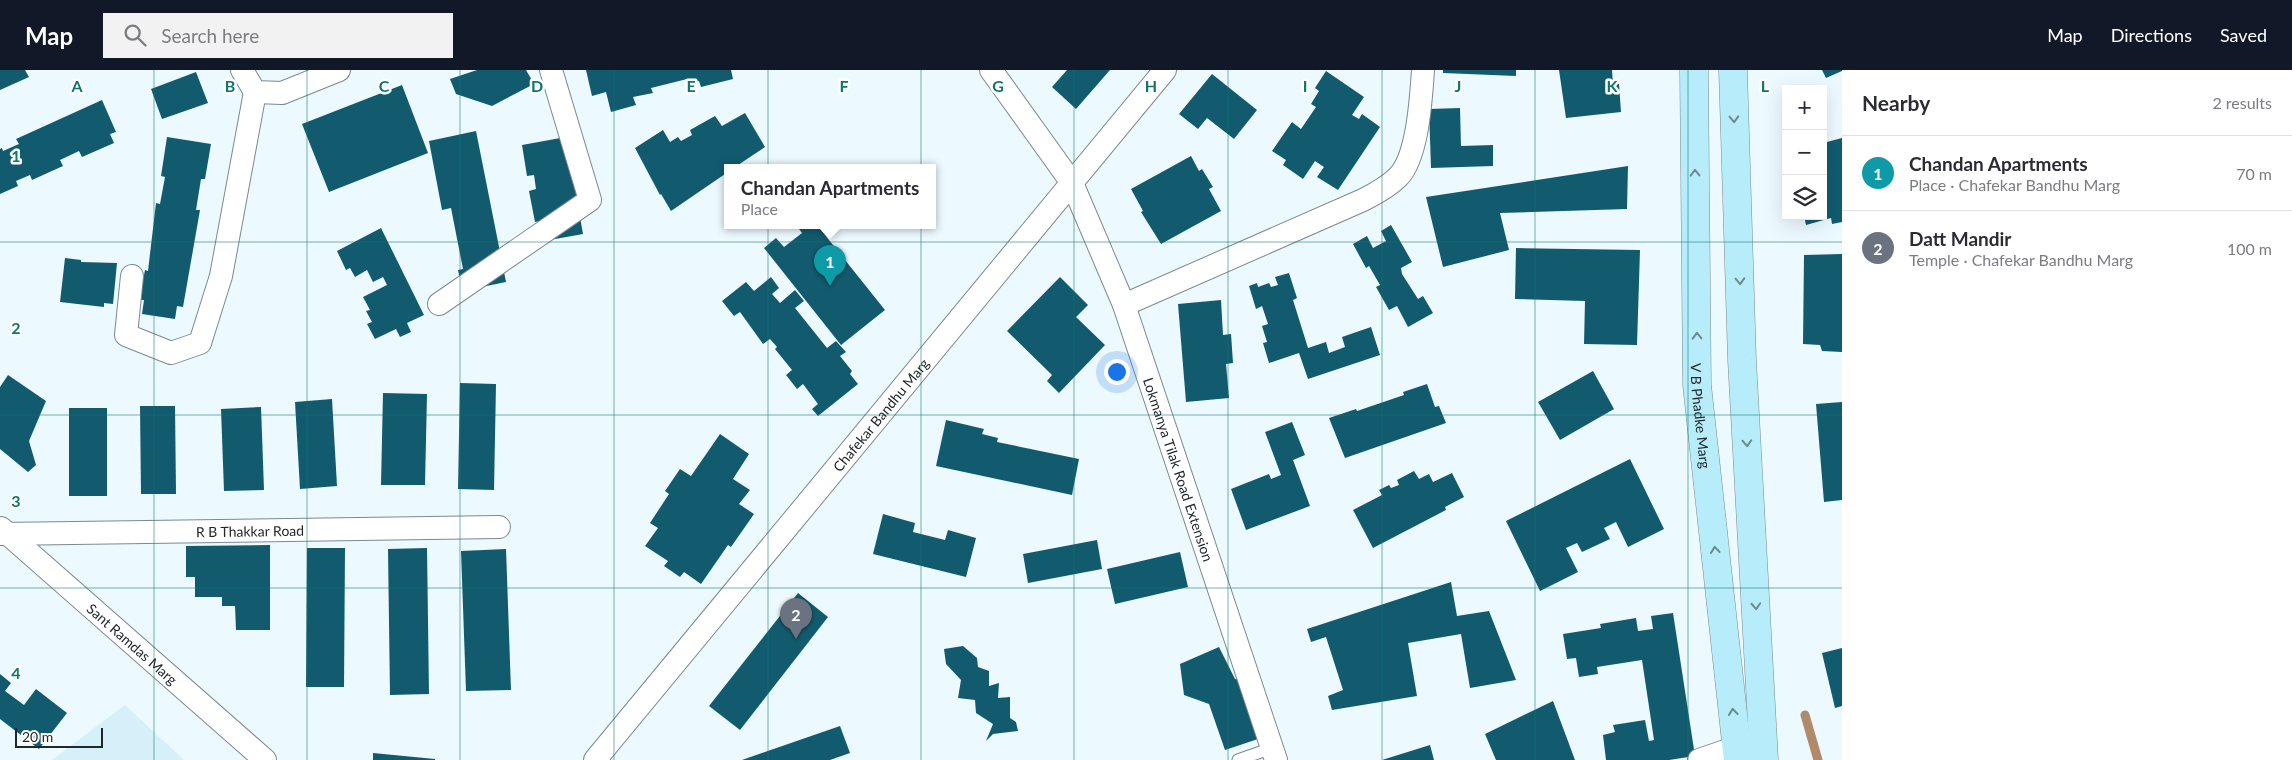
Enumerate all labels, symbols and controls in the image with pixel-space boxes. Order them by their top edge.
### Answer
search box [103,13,453,58]
text: Map [25,21,73,50]
icon: search [121,21,149,49]
text: Search here [161,24,259,47]
text: Map [2047,24,2083,46]
text: Directions [2111,24,2192,46]
text: Saved [2220,24,2267,46]
text: A [70,76,83,95]
text: B [225,76,235,95]
text: C [379,76,390,95]
text: D [531,76,543,95]
text: E [686,76,696,95]
text: F [839,76,849,95]
text: G [992,76,1004,95]
text: H [1145,76,1157,95]
text: I [1303,76,1307,95]
text: J [1455,76,1461,95]
text: K [1607,76,1619,95]
text: L [1761,76,1770,95]
map controls [1782,85,1827,220]
button: + [1782,85,1827,130]
text: Nearby [1862,90,1930,115]
text: 2 results [2212,93,2272,112]
one-way arrow [1729,115,1740,123]
button: − [1782,130,1827,175]
text: 1 [11,146,21,165]
text: Chandan Apartments [1909,152,2088,175]
popup [724,164,936,229]
text: 1 [1873,164,1883,183]
text: 70 m [2236,164,2272,183]
one-way arrow [1690,169,1700,177]
button: layers [1782,175,1827,220]
text: Place · Chafekar Bandhu Marg [1909,175,2120,194]
text: Chandan Apartments [741,176,919,199]
text: Place [741,199,778,218]
text: Datt Mandir [1909,227,2011,250]
text: 2 [1873,239,1883,258]
text: 100 m [2227,239,2272,258]
pin: 1 [814,245,846,286]
text: Temple · Chafekar Bandhu Marg [1909,250,2133,269]
one-way arrow [1735,278,1745,285]
text: 2 [11,318,21,337]
one-way arrow [1692,332,1702,340]
street label: Chafekar Bandhu Marg [829,355,932,475]
your location [1104,359,1130,385]
street label: V B Phadke Marg [1688,363,1715,469]
street label: Lokmanya Tilak Road Extension [1140,375,1218,564]
one-way arrow [1741,440,1752,448]
text: 3 [11,491,21,510]
street label: R B Thakkar Road [196,521,304,540]
one-way arrow [1710,546,1721,554]
pin: 2 [780,598,812,639]
street label: Sant Ramdas Marg [84,599,181,688]
one-way arrow [1750,602,1761,610]
text: 4 [11,663,21,682]
one-way arrow [1728,707,1739,715]
scale bar [15,725,102,748]
text: 20 m [22,728,53,745]

